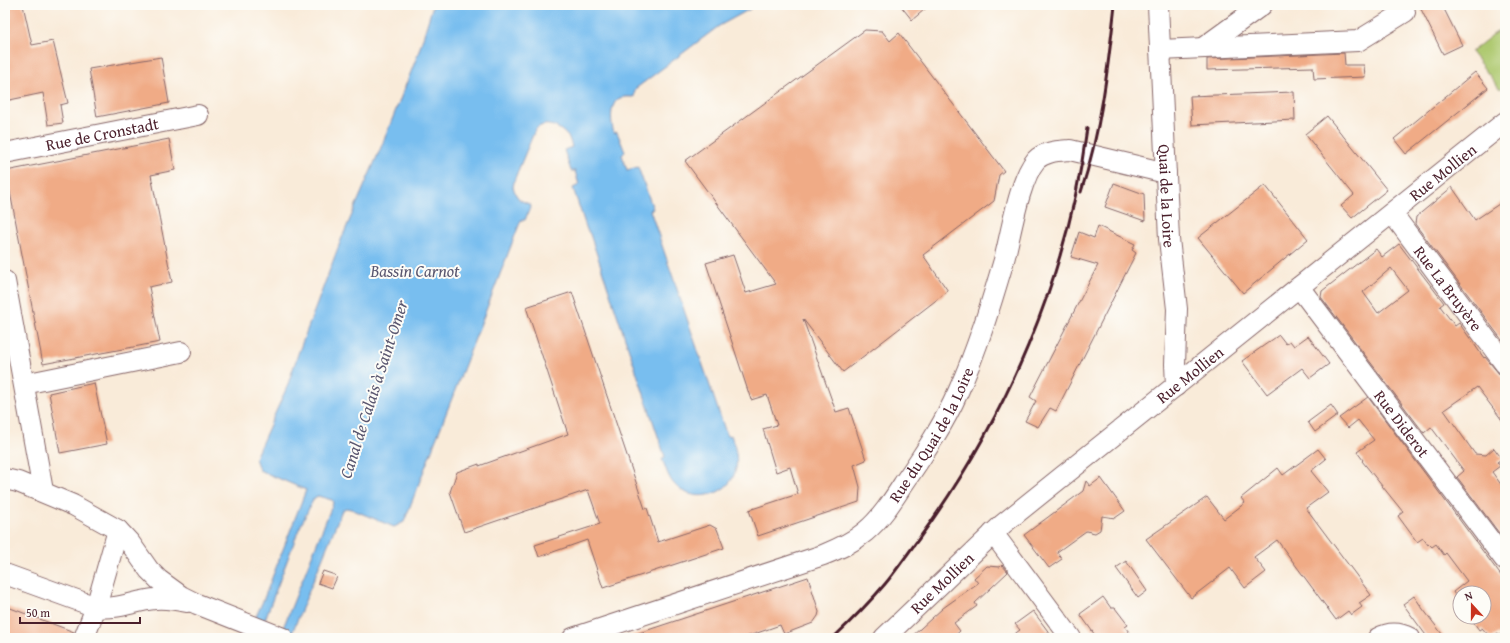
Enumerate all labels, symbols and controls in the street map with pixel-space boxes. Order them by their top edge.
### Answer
street label: Rue de Cronstadt [44,111,161,157]
street label: Rue Mollien [1404,138,1481,206]
street label: Quai de la Loire [1153,144,1182,249]
street label: Rue La Bruyère [1408,240,1488,336]
water label: Bassin Carnot [370,258,460,283]
water label: Canal de Calais à Saint-Omer [332,296,414,481]
street label: Rue Mollien [1151,340,1229,409]
street label: Rue du Quai de la Loire [883,363,979,507]
street label: Rue Diderot [1369,385,1436,463]
street label: Rue Mollien [905,546,979,619]
north arrow [1452,585,1492,625]
text: N [1462,587,1475,604]
scale bar [20,599,140,625]
text: 50 m [26,604,50,621]

